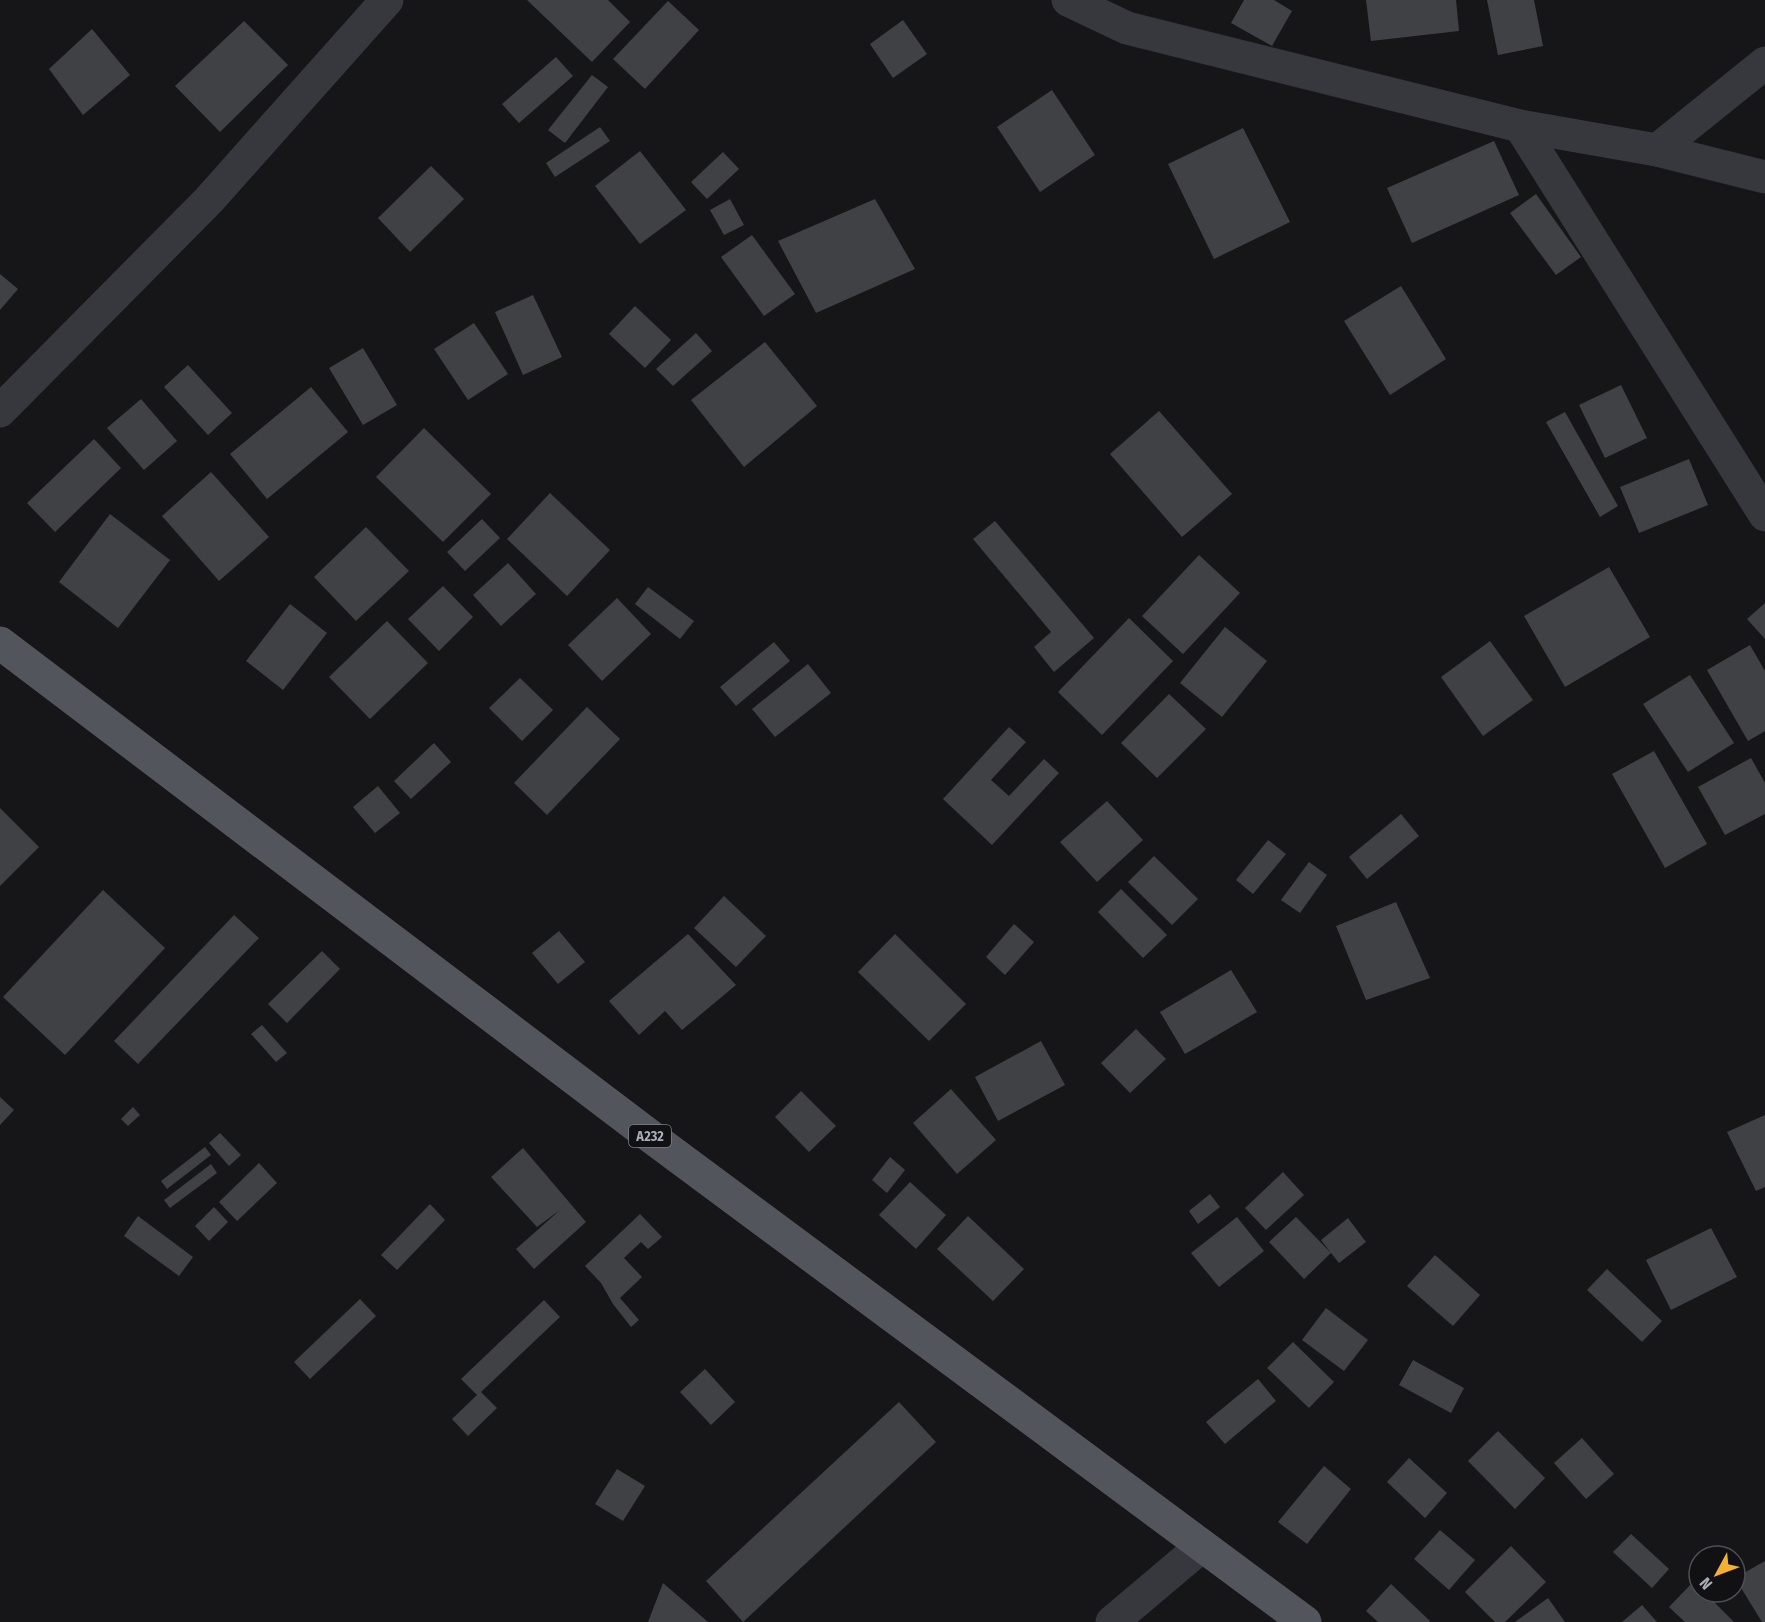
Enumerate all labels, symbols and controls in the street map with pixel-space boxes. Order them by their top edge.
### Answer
road number: A232 [629,1125,671,1147]
north arrow [1687,1544,1747,1604]
text: N [1696,1574,1716,1593]

